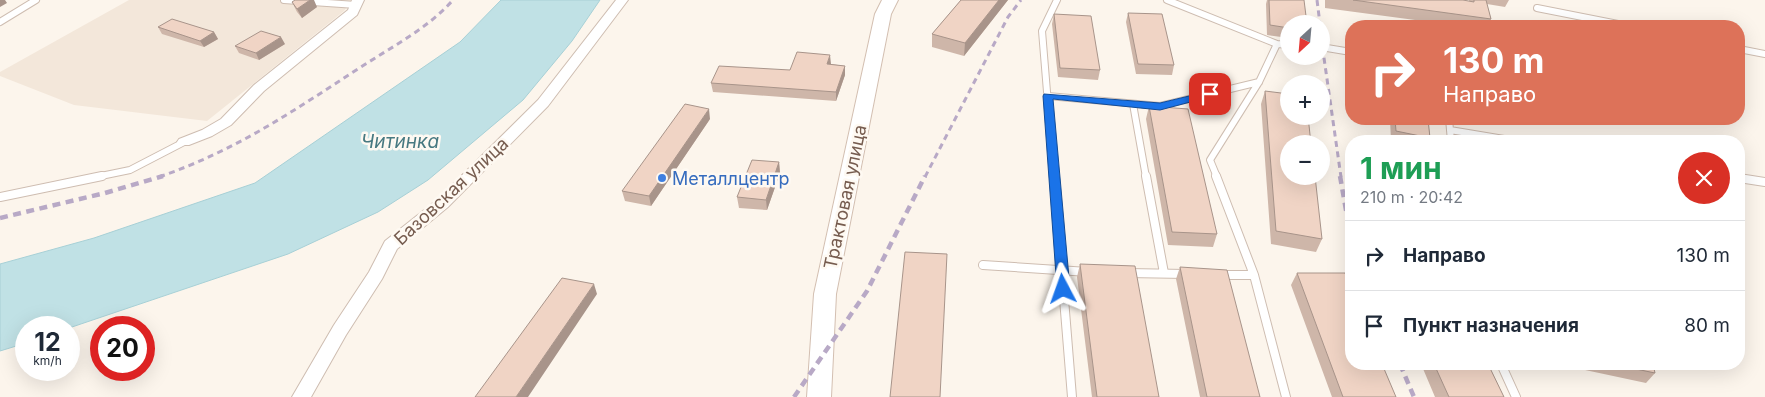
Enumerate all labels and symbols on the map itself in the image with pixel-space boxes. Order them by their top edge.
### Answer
north arrow [1280,15,1330,65]
pin [1189,73,1231,115]
street label: Трактовая улица [819,123,871,271]
water label: Читинка [361,130,439,153]
street label: Базовская улица [390,133,512,249]
place label: Металлцентр [672,168,790,189]
marker: Металлцентр [656,172,668,184]
position arrow [1036,262,1088,314]
speed limit sign: 20 [90,316,155,381]

